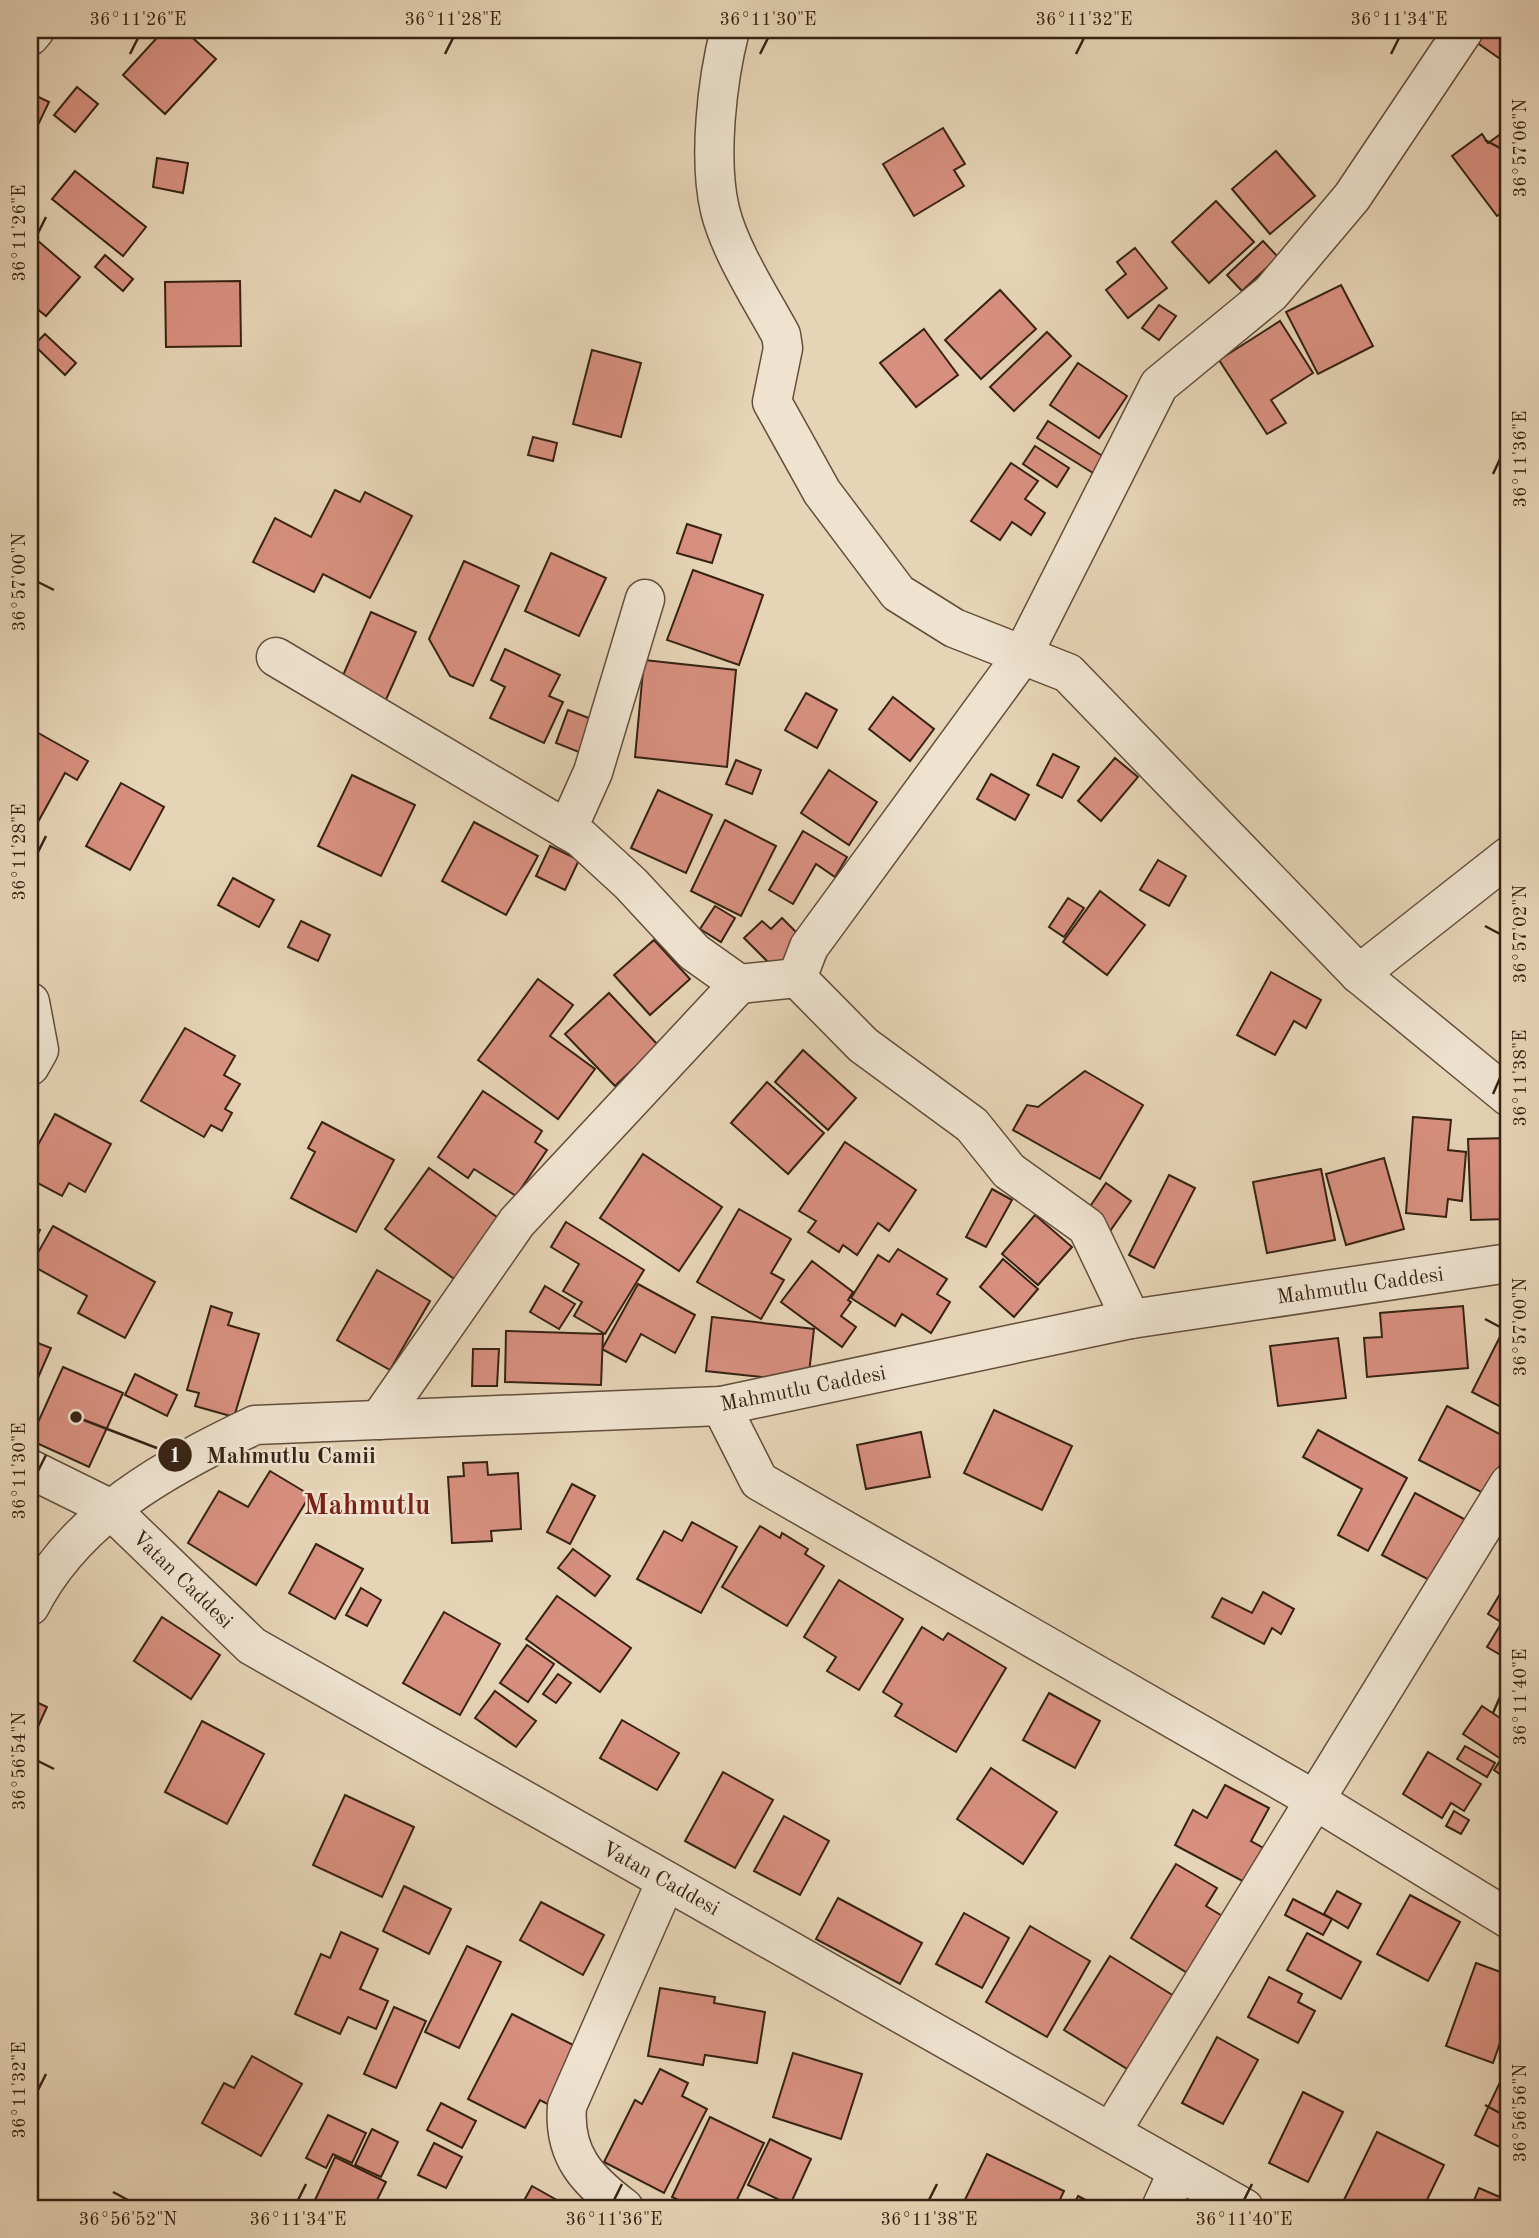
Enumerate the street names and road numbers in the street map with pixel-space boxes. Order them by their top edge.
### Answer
street label: Mahmutlu Caddesi [1275,1264,1445,1309]
street label: Mahmutlu Caddesi [719,1363,888,1416]
street label: Vatan Caddesi [128,1527,236,1633]
street label: Vatan Caddesi [598,1838,723,1920]

